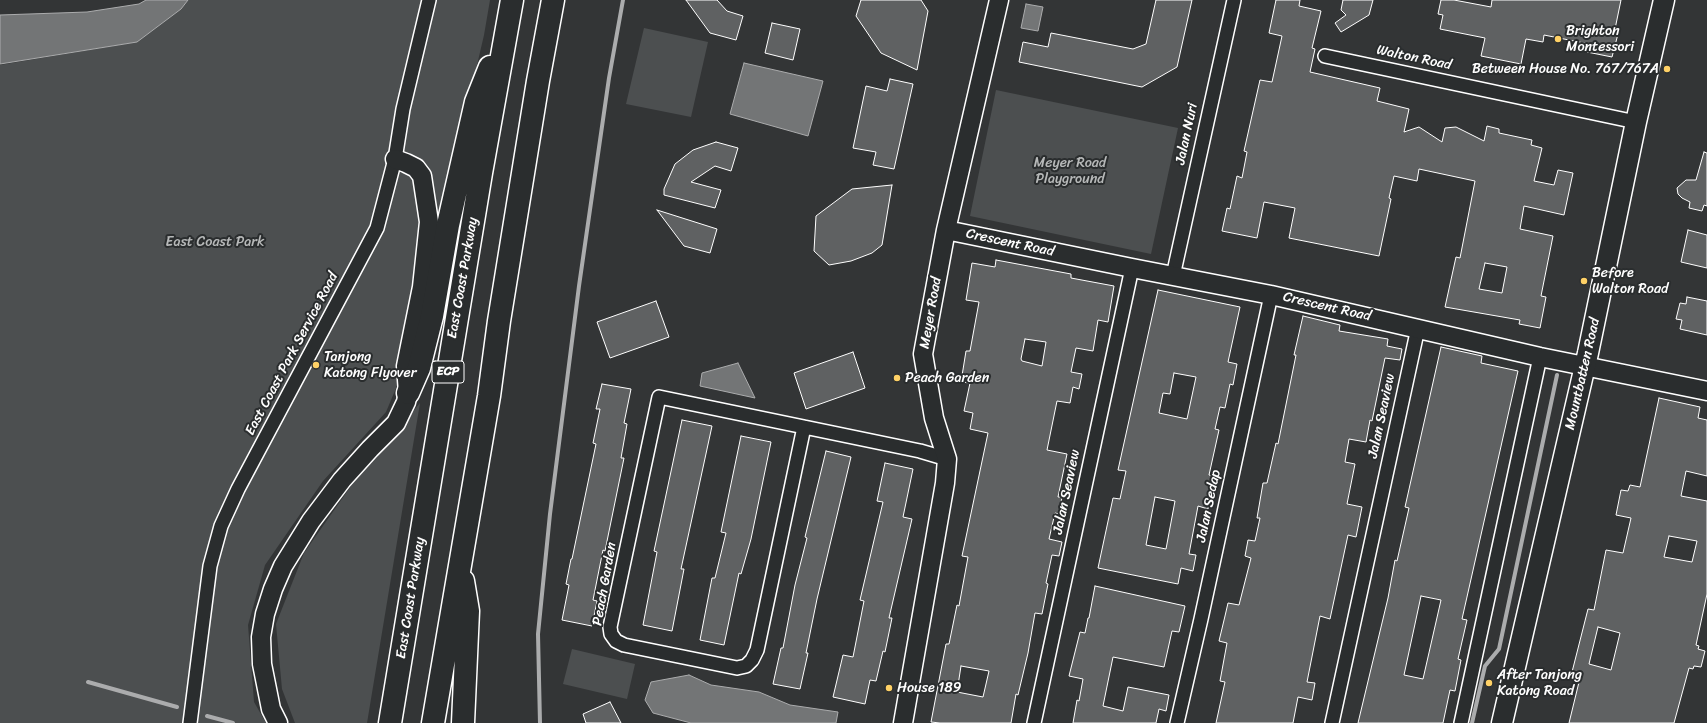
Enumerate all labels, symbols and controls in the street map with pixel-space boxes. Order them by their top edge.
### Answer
place label: Brighton Montessori [1566,23,1634,56]
marker: Brighton Montessori [1553,34,1563,44]
street label: Walton Road [1375,42,1453,74]
place label: Between House No. 767/767A [1472,61,1659,77]
marker: Between House No. 767/767A [1662,64,1672,74]
street label: Jalan Nuri [1172,102,1202,166]
park label: Meyer Road Playground [1034,155,1106,188]
street label: East Coast Parkway [444,216,482,340]
street label: Crescent Road [964,225,1056,261]
park label: East Coast Park [166,234,264,250]
place label: Before Walton Road [1592,265,1668,298]
street label: East Coast Park Service Road [242,270,342,438]
street label: Meyer Road [916,276,946,350]
marker: Before Walton Road [1579,276,1589,286]
street label: Crescent Road [1281,289,1373,325]
street label: Mountbatten Road [1562,316,1604,432]
place label: Tanjong Katong Flyover [324,349,416,382]
marker: Tanjong Katong Flyover [311,360,321,370]
road number: ECP [432,361,464,383]
place label: Peach Garden [905,370,989,386]
street label: Jalan Seaview [1365,372,1399,460]
marker: Peach Garden [892,373,902,383]
street label: Jalan Seaview [1050,448,1084,536]
street label: Jalan Sedap [1193,468,1225,544]
street label: East Coast Parkway [393,536,429,660]
street label: Peach Garden [589,541,621,627]
place label: After Tanjong Katong Road [1497,667,1582,700]
marker: After Tanjong Katong Road [1484,678,1494,688]
place label: House 189 [897,680,961,696]
marker: House 189 [884,683,894,693]

